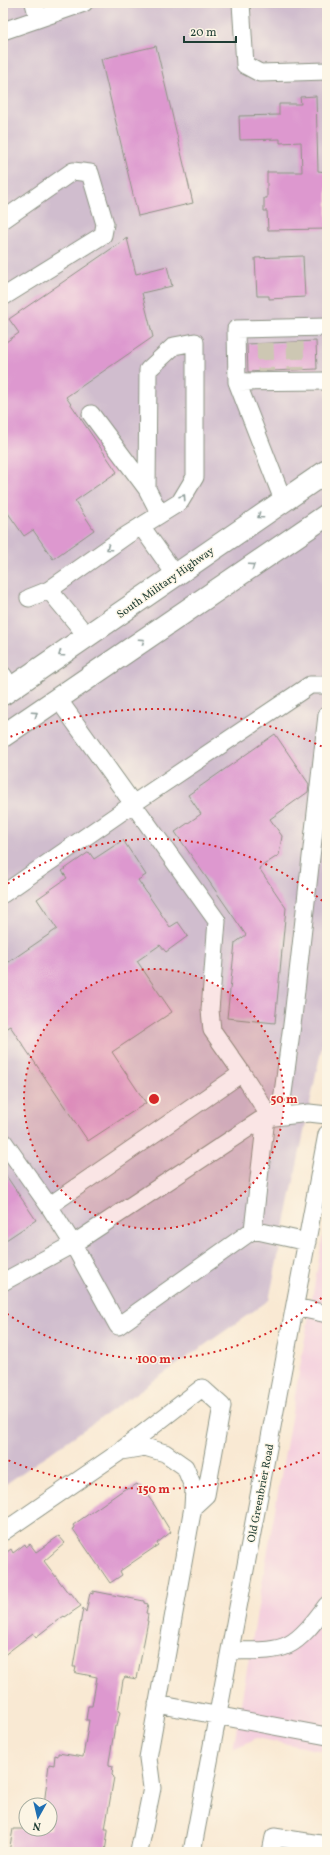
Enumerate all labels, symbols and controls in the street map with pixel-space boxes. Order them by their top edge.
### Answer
scale bar [184,18,236,44]
text: 20 m [190,25,217,41]
one-way arrow [178,494,185,501]
one-way arrow [257,511,264,519]
one-way arrow [106,543,113,550]
street label: South Military Highway [114,544,218,623]
one-way arrow [248,563,255,571]
one-way arrow [138,639,145,646]
one-way arrow [58,649,65,656]
one-way arrow [31,711,38,719]
centre of rings [147,1092,161,1106]
text: 50 m [270,1092,298,1108]
text: 100 m [137,1352,171,1368]
street label: Old Greenbrier Road [245,1443,278,1544]
text: 150 m [138,1482,170,1498]
north arrow [18,1797,58,1837]
text: N [32,1817,42,1833]

